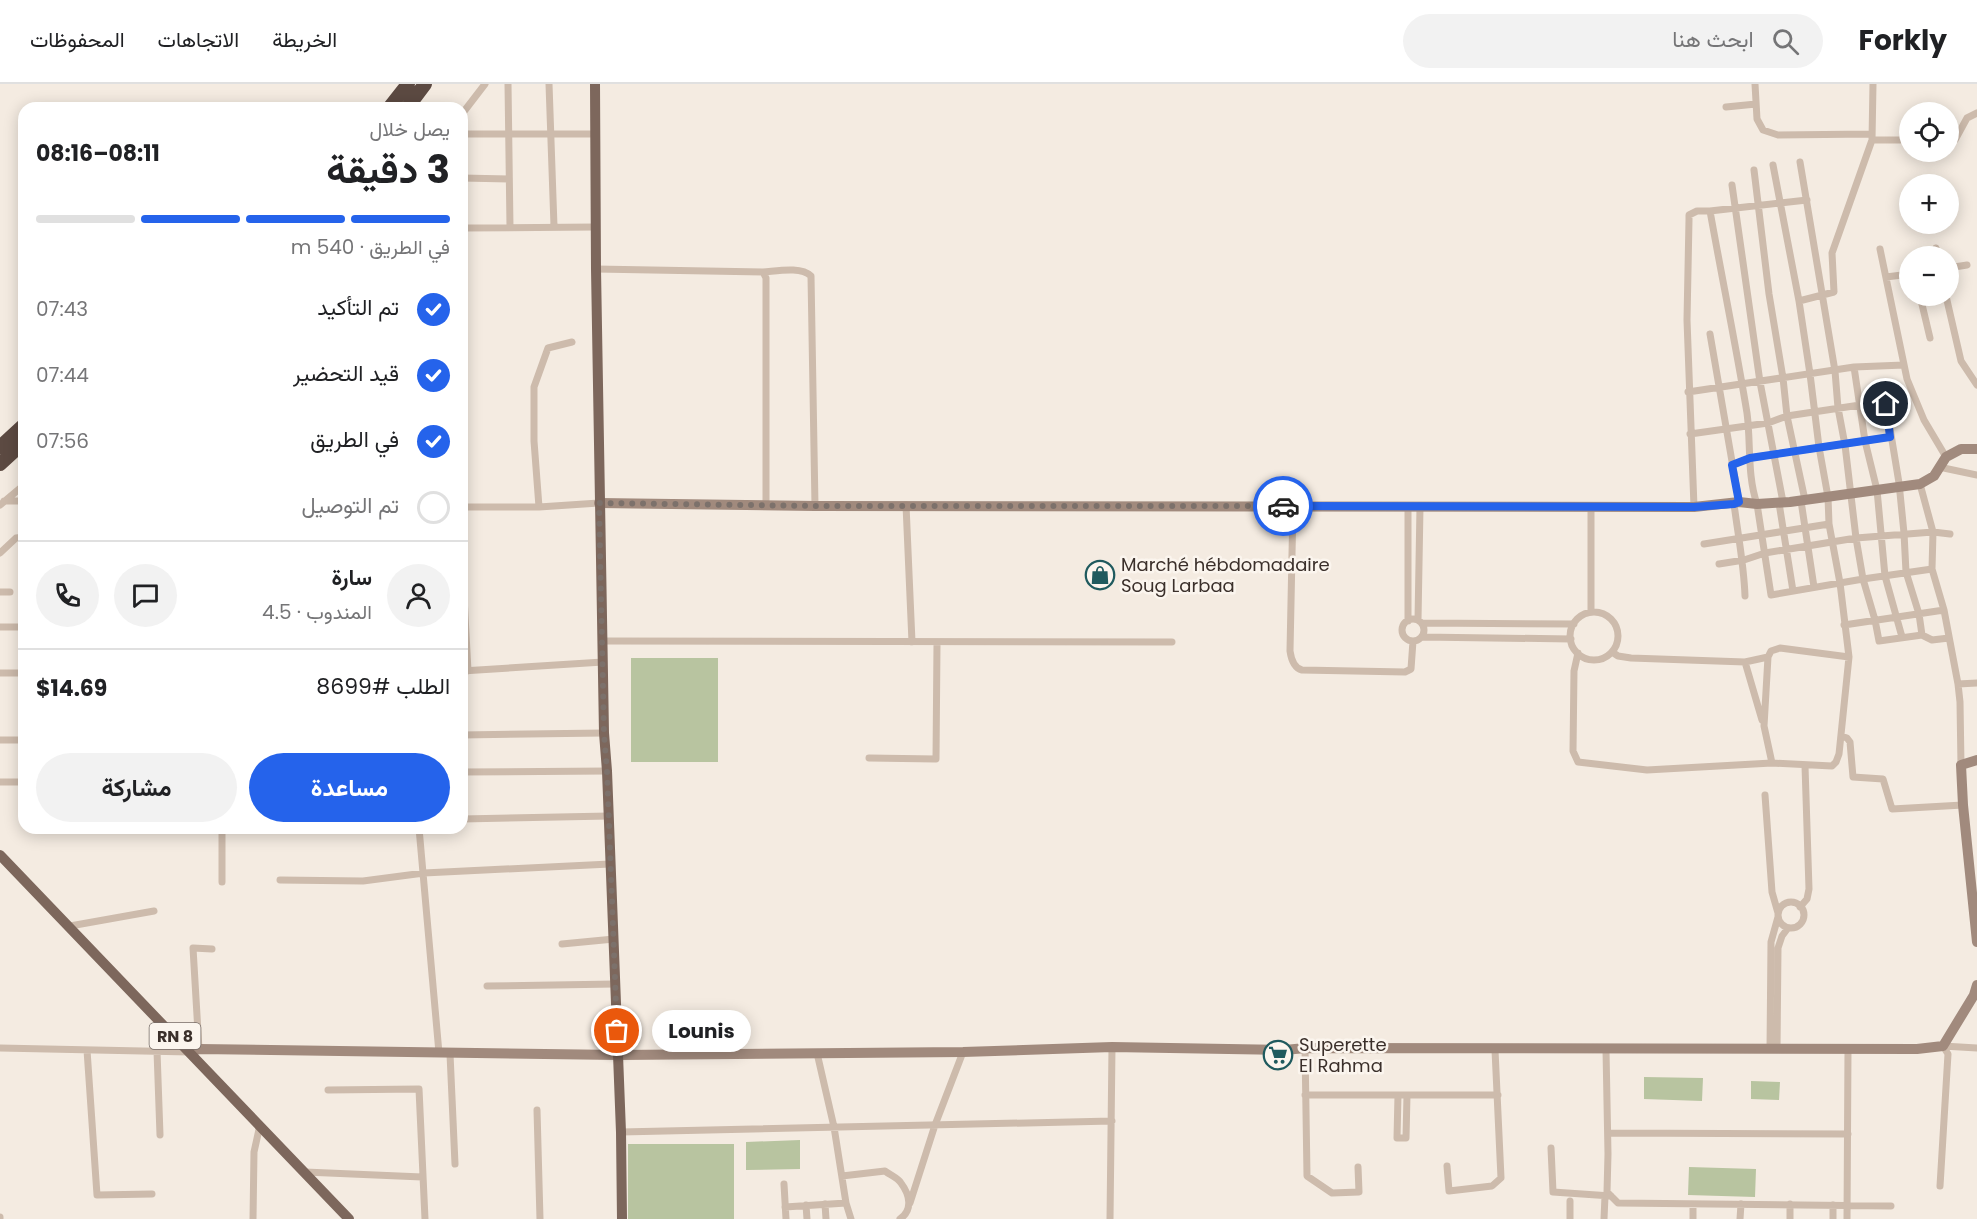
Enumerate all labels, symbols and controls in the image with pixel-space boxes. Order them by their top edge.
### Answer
search box [1403,14,1823,68]
text: Forkly [1859,21,1947,60]
text: ابحث هنا [1672,24,1754,55]
text: المحفوظات [30,25,125,54]
text: الاتجاهات [158,25,239,54]
text: الخريطة [272,25,337,54]
icon: search [1769,25,1802,58]
map controls [1899,102,1959,306]
button: locate [1899,102,1959,162]
text: يصل خلال [370,115,450,143]
text: 08:11–08:16 [36,138,160,169]
text: 3 دقيقة [326,142,450,197]
button: + [1899,174,1959,234]
text: في الطريق · 540 m [291,233,450,261]
button: − [1899,246,1959,306]
text: تم التأكيد [317,292,399,323]
icon: check [417,293,450,326]
text: 07:43 [36,295,88,323]
text: قيد التحضير [293,358,399,389]
icon: check [417,359,450,392]
text: 07:44 [36,361,89,389]
pin [1860,378,1911,429]
icon: home [1869,387,1902,420]
text: في الطريق [310,424,399,455]
icon: check [417,425,450,458]
text: 07:56 [36,427,89,455]
courier [1253,476,1313,536]
text: تم التوصيل [301,490,399,521]
icon: car [1267,490,1300,523]
place label: Marché hébdomadaire Soug Larbaa [1121,552,1330,598]
shop icon: Marché hébdomadaire Soug Larbaa [1084,559,1116,591]
text: سارة [331,562,372,593]
button: phone [36,564,99,627]
button: chat [114,564,177,627]
button: person [387,564,450,627]
text: المندوب · 4.5 [262,598,372,626]
text: الطلب #8699 [316,671,450,702]
text: $14.69 [36,673,107,704]
button: مشاركة [36,753,237,822]
button: مساعدة [249,753,450,822]
pin [591,1005,642,1056]
callout: Lounis [653,1010,752,1052]
icon: bag [600,1014,633,1047]
text: Lounis [668,1017,735,1045]
road number: RN 8 [150,1023,201,1049]
place label: Superette El Rahma [1299,1032,1387,1078]
supermarket icon: Superette El Rahma [1262,1039,1294,1071]

